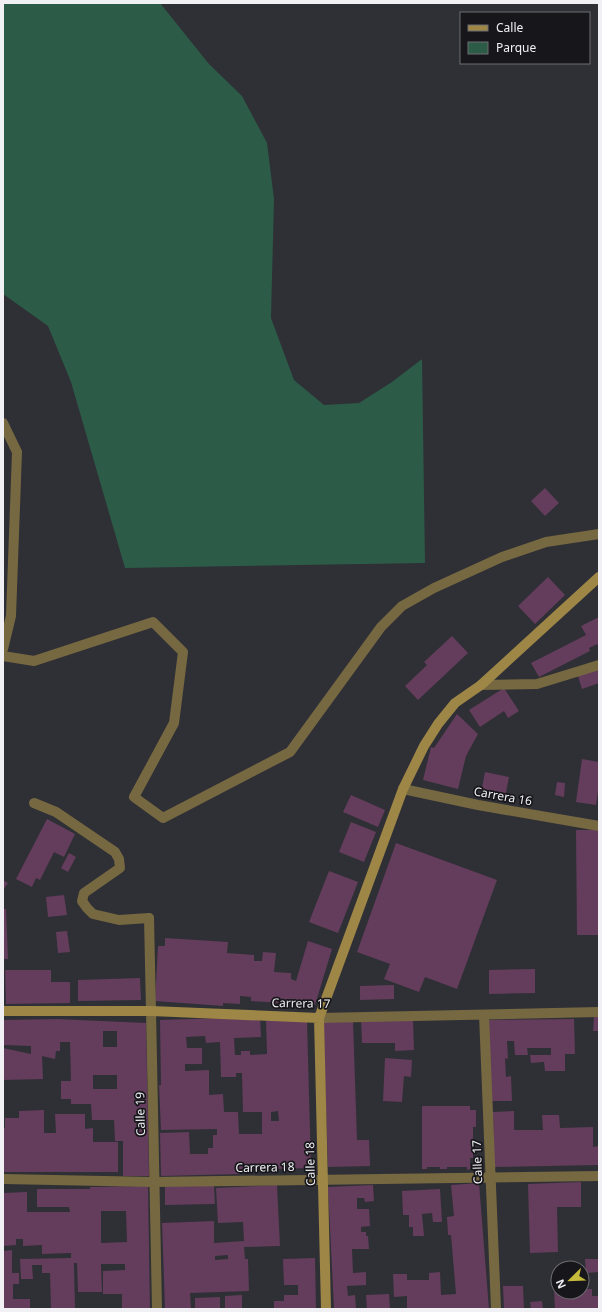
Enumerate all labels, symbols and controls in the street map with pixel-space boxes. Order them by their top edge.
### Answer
legend [460,12,590,64]
text: Calle [496,19,524,36]
text: Parque [496,39,537,56]
street label: Carrera 16 [472,783,534,810]
street label: Carrera 17 [271,994,331,1012]
street label: Calle 19 [131,1092,149,1136]
street label: Calle 17 [468,1140,486,1184]
street label: Calle 18 [301,1142,319,1186]
street label: Carrera 18 [235,1158,295,1176]
north arrow [550,1260,590,1300]
text: N [552,1277,569,1291]

